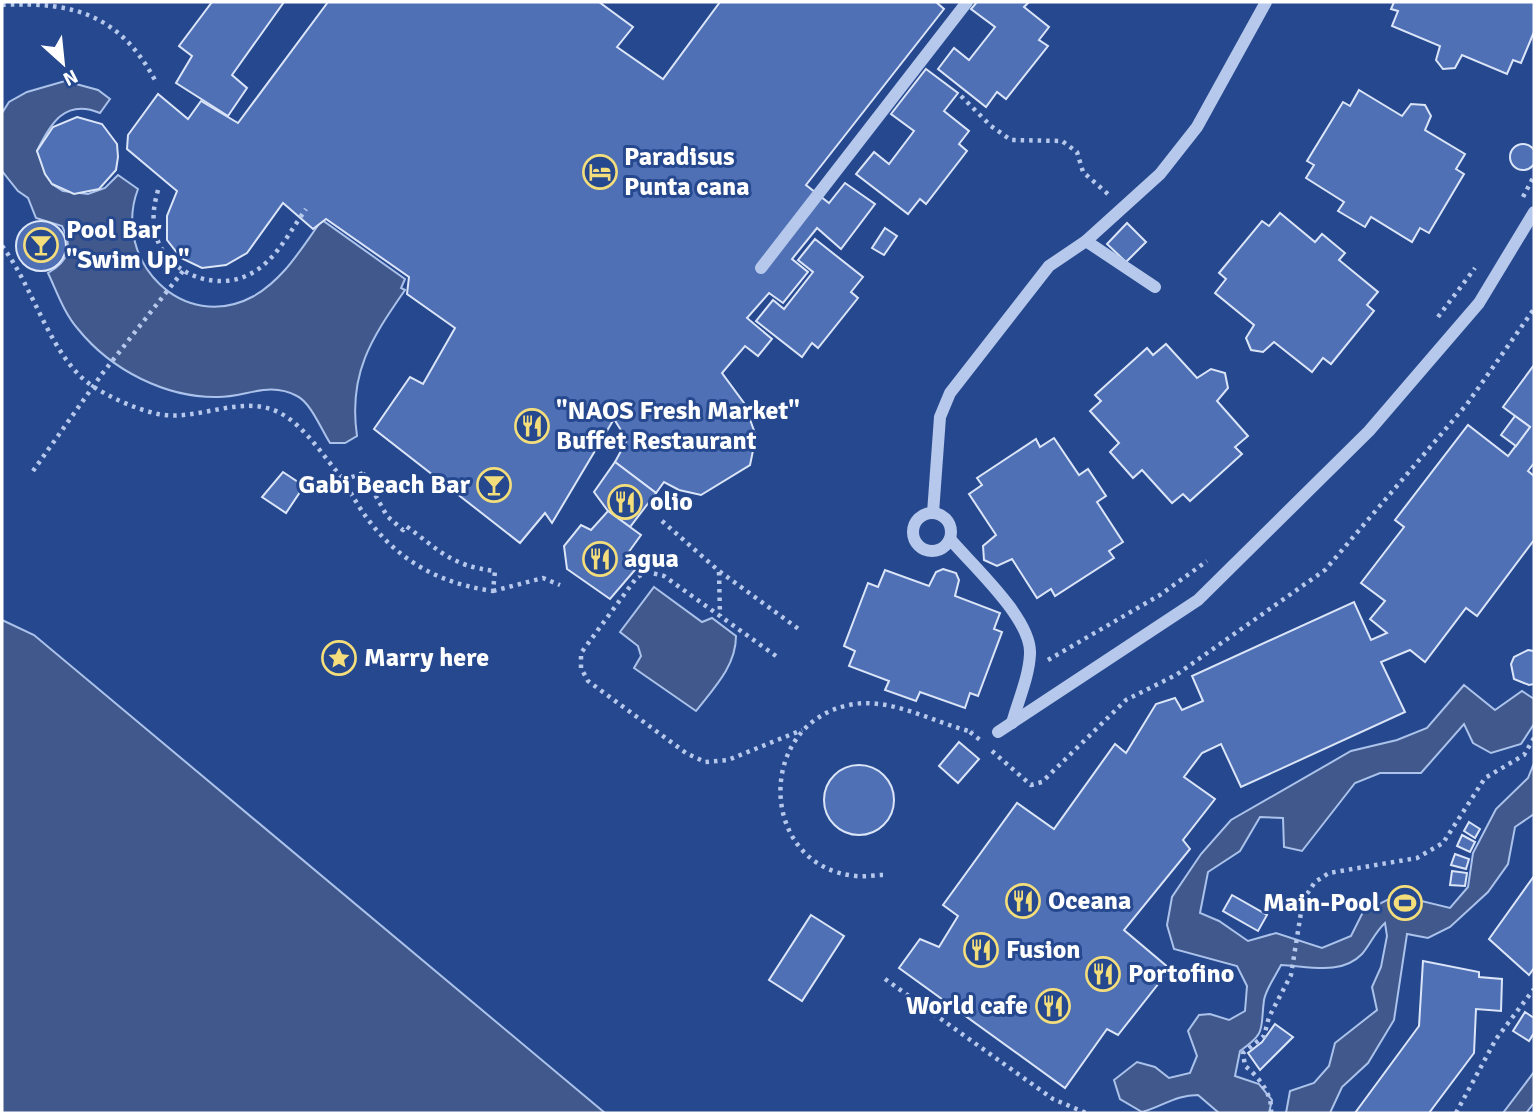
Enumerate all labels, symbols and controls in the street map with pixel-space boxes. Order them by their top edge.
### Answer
north arrow [28,28,98,98]
text: N [59,64,82,91]
place label: Paradisus Punta cana [624,141,750,203]
hotel icon: Paradisus Punta cana [581,153,619,191]
place label: Pool Bar "Swim Up" [66,214,190,276]
bar icon: Pool Bar "Swim Up" [22,226,60,264]
place label: "NAOS Fresh Market" Buffet Restaurant [556,395,800,457]
restaurant icon: "NAOS Fresh Market" Buffet Restaurant [513,407,551,445]
bar icon: Gabi Beach Bar [475,466,513,504]
place label: Gabi Beach Bar [298,469,471,501]
restaurant icon: olio [606,483,644,521]
place label: olio [650,486,693,518]
restaurant icon: agua [581,540,619,578]
place label: agua [624,543,679,575]
place icon: Marry here [320,639,358,677]
place label: Marry here [364,642,489,674]
restaurant icon: Oceana [1004,882,1042,920]
sports icon: Main-Pool [1386,884,1424,922]
place label: Oceana [1048,885,1131,917]
place label: Main-Pool [1263,887,1380,919]
restaurant icon: Fusion [962,931,1000,969]
place label: Fusion [1006,934,1081,966]
restaurant icon: Portofino [1084,955,1122,993]
place label: Portofino [1128,958,1234,990]
restaurant icon: World cafe [1034,987,1072,1025]
place label: World cafe [906,990,1028,1022]

